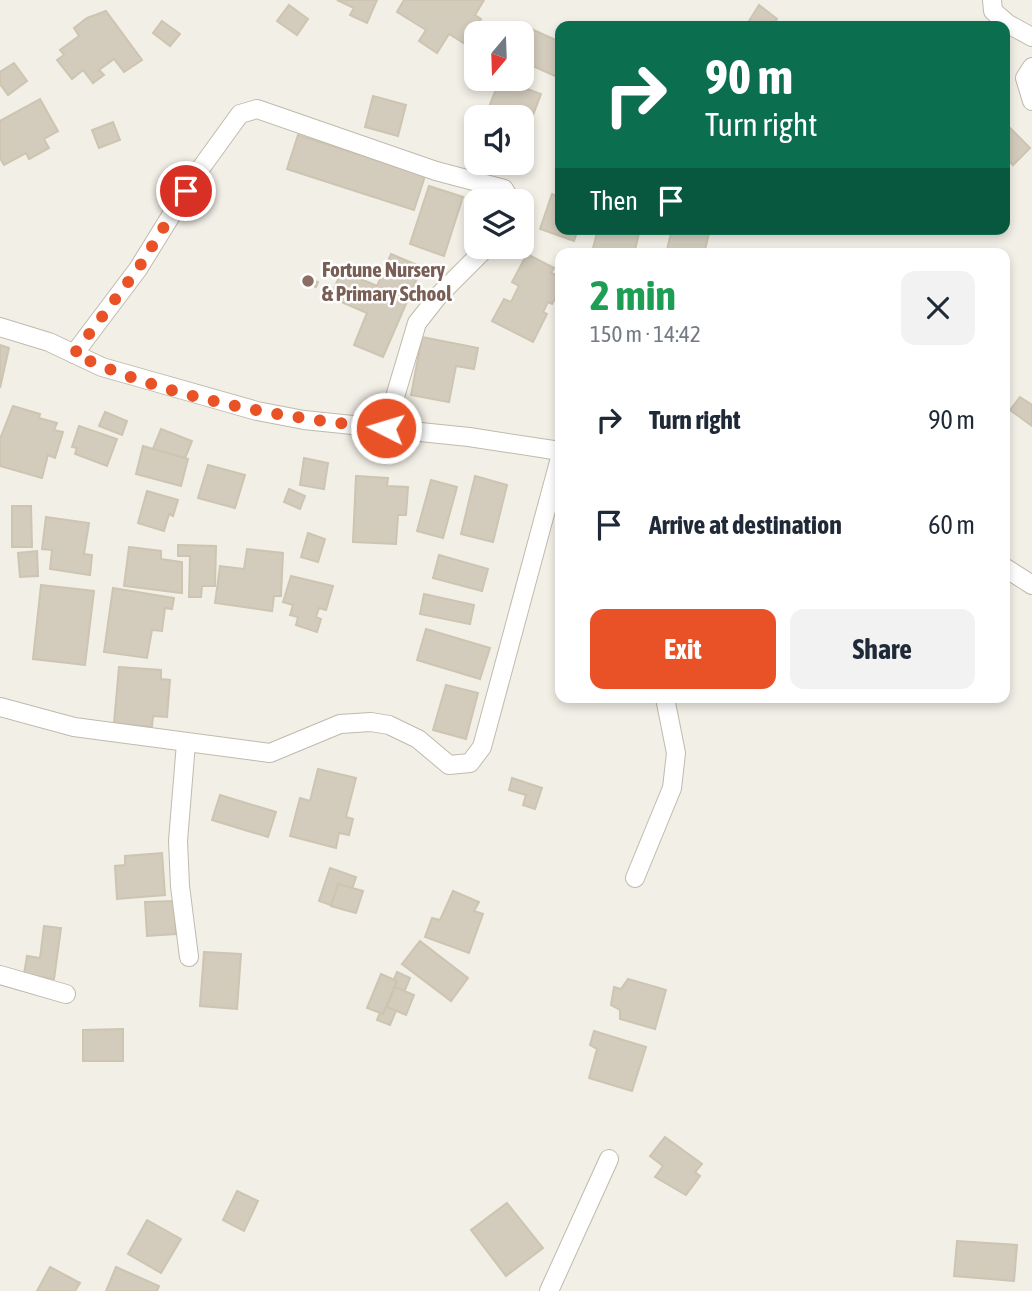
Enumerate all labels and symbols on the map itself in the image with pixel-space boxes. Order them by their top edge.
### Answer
north arrow [464,21,534,91]
pin [156,161,216,221]
place label: Fortune Nursery & Primary School [322,257,452,305]
marker: Fortune Nursery & Primary School [300,273,316,289]
position arrow [349,391,423,465]

